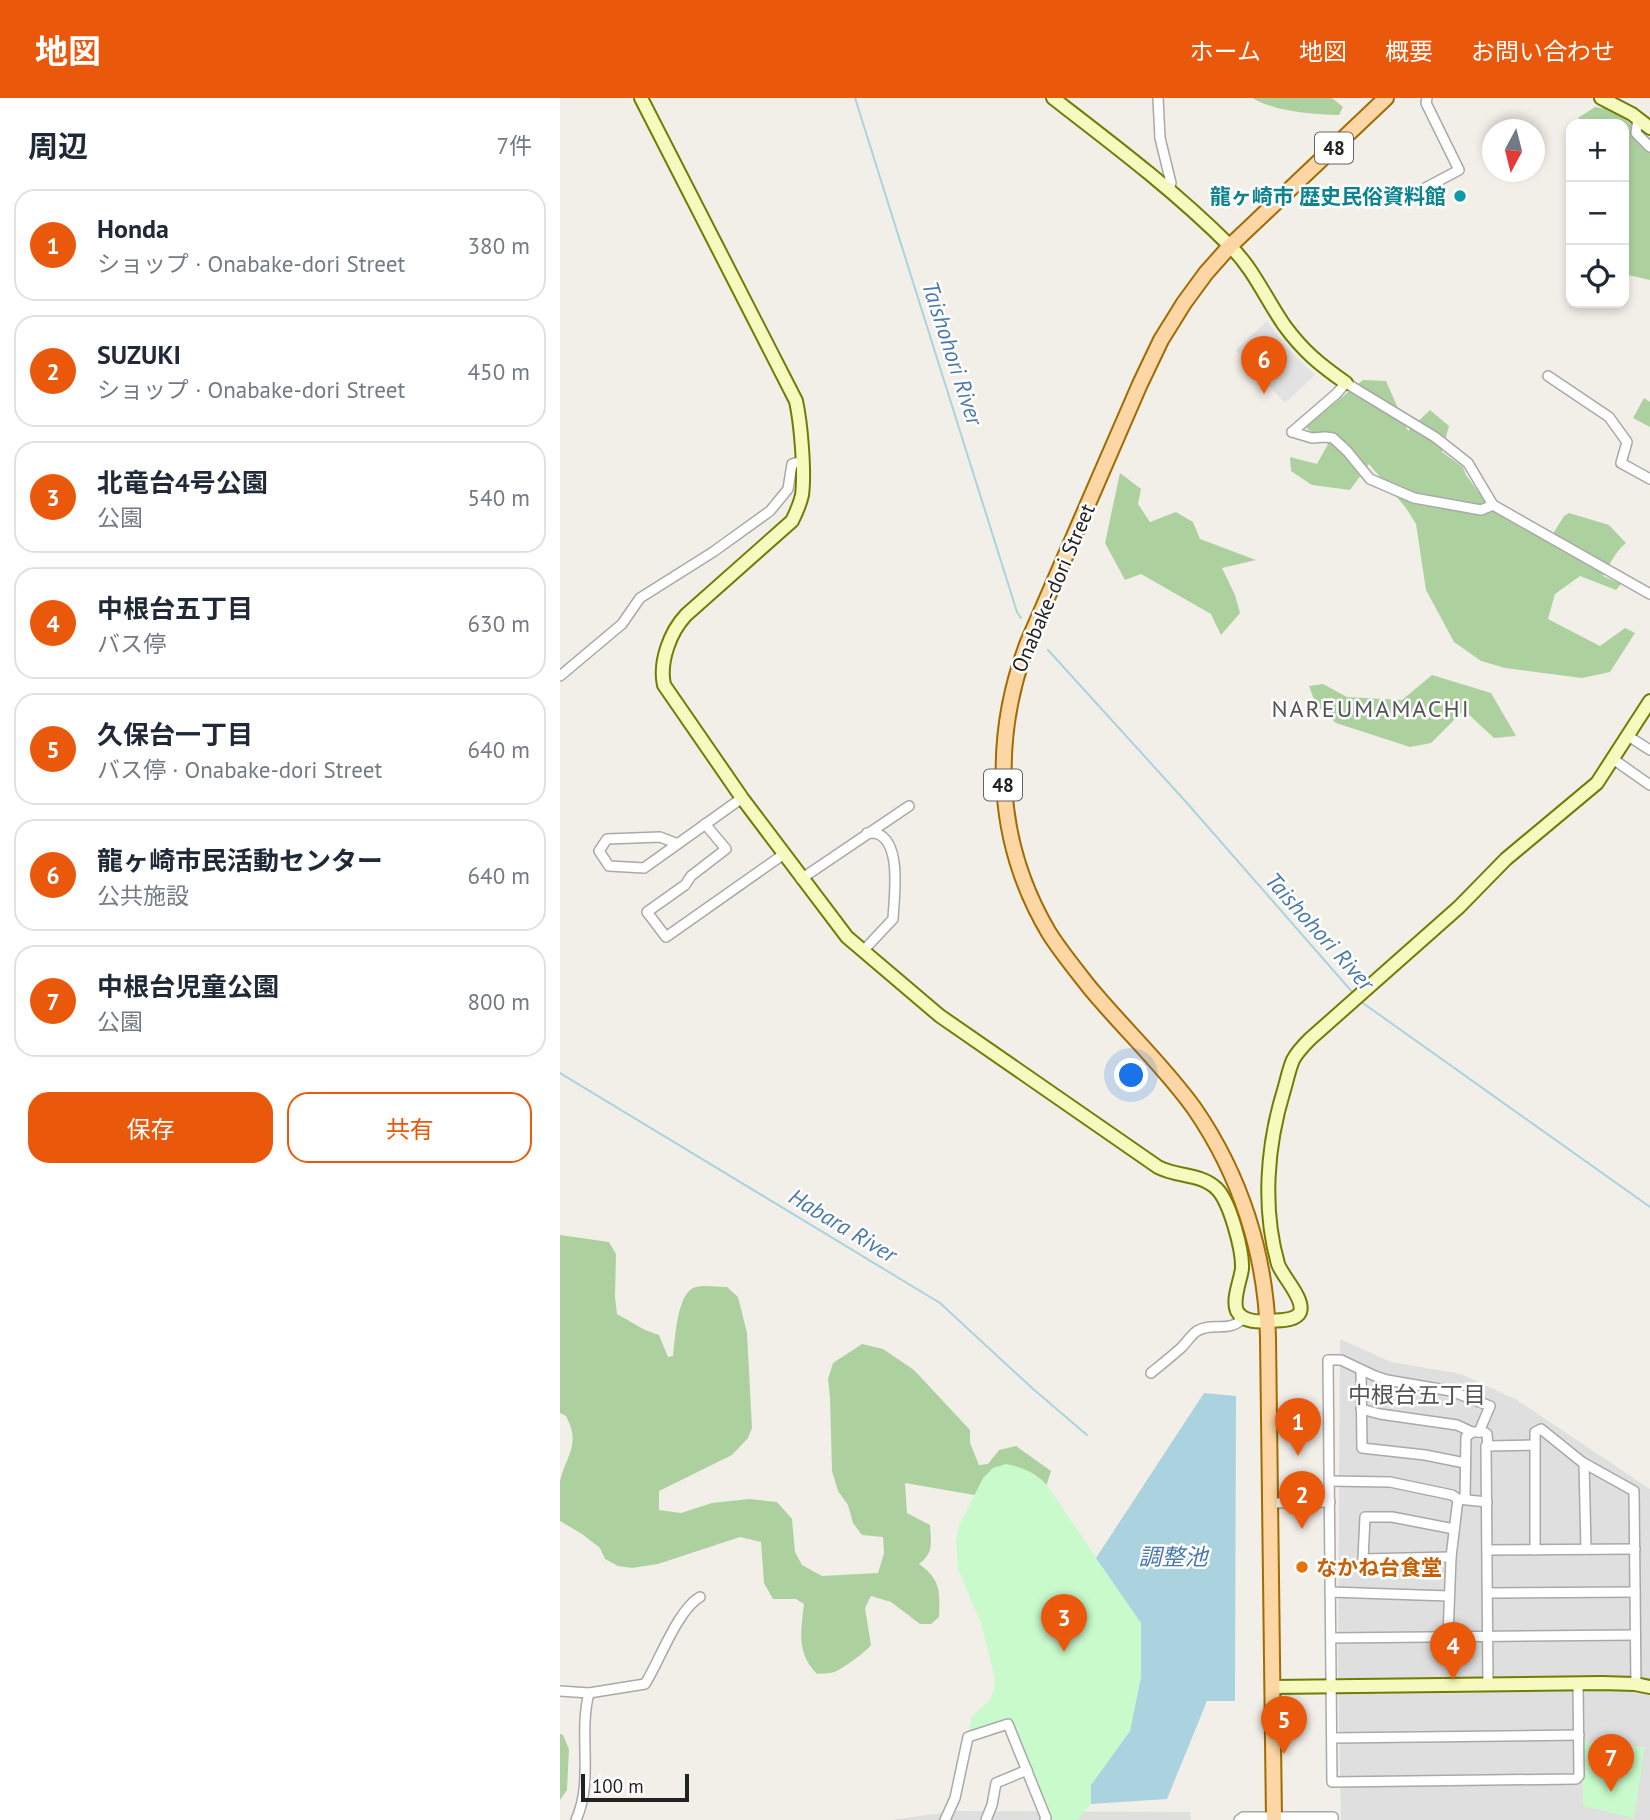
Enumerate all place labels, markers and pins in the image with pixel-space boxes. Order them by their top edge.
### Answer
place label: 龍ヶ崎市 歴史民俗資料館 [1210,183,1446,210]
marker: 龍ヶ崎市 歴史民俗資料館 [1452,188,1468,204]
pin: 6 [1241,336,1287,394]
pin: 1 [1275,1398,1321,1456]
pin: 2 [1279,1471,1325,1529]
place label: なかね台食堂 [1316,1554,1442,1581]
marker: なかね台食堂 [1294,1559,1310,1575]
pin: 3 [1041,1594,1087,1652]
pin: 4 [1430,1622,1476,1680]
pin: 5 [1261,1696,1307,1754]
pin: 7 [1588,1734,1634,1792]

